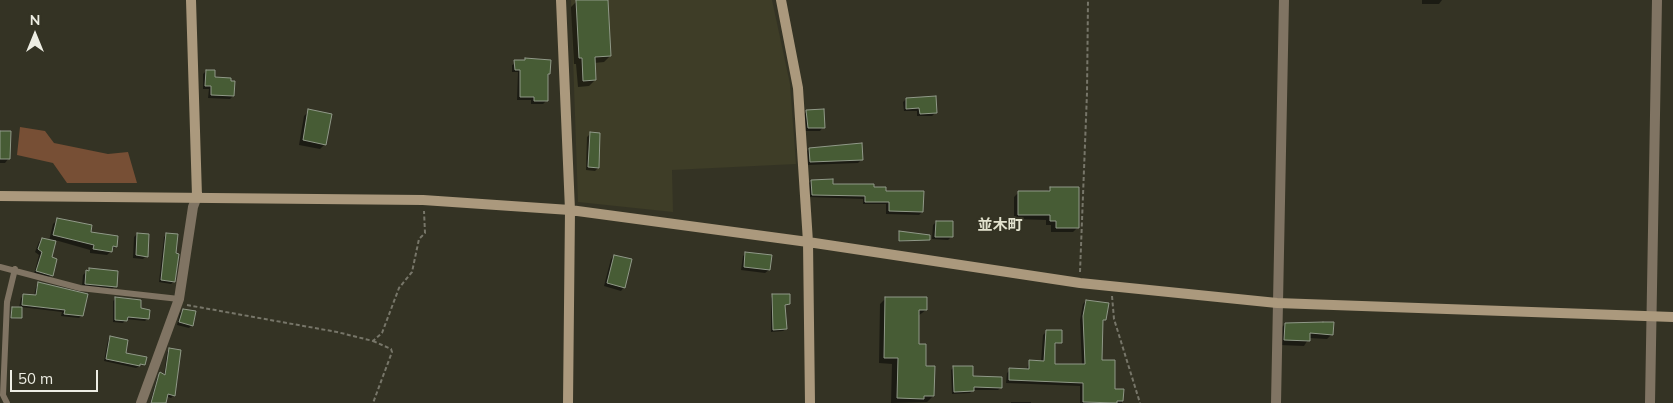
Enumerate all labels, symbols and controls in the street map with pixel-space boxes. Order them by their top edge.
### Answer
north arrow [10,10,60,60]
text: N [30,11,40,29]
district label: 並木町 [978,216,1022,234]
scale bar [12,360,100,392]
text: 50 m [18,369,53,388]

